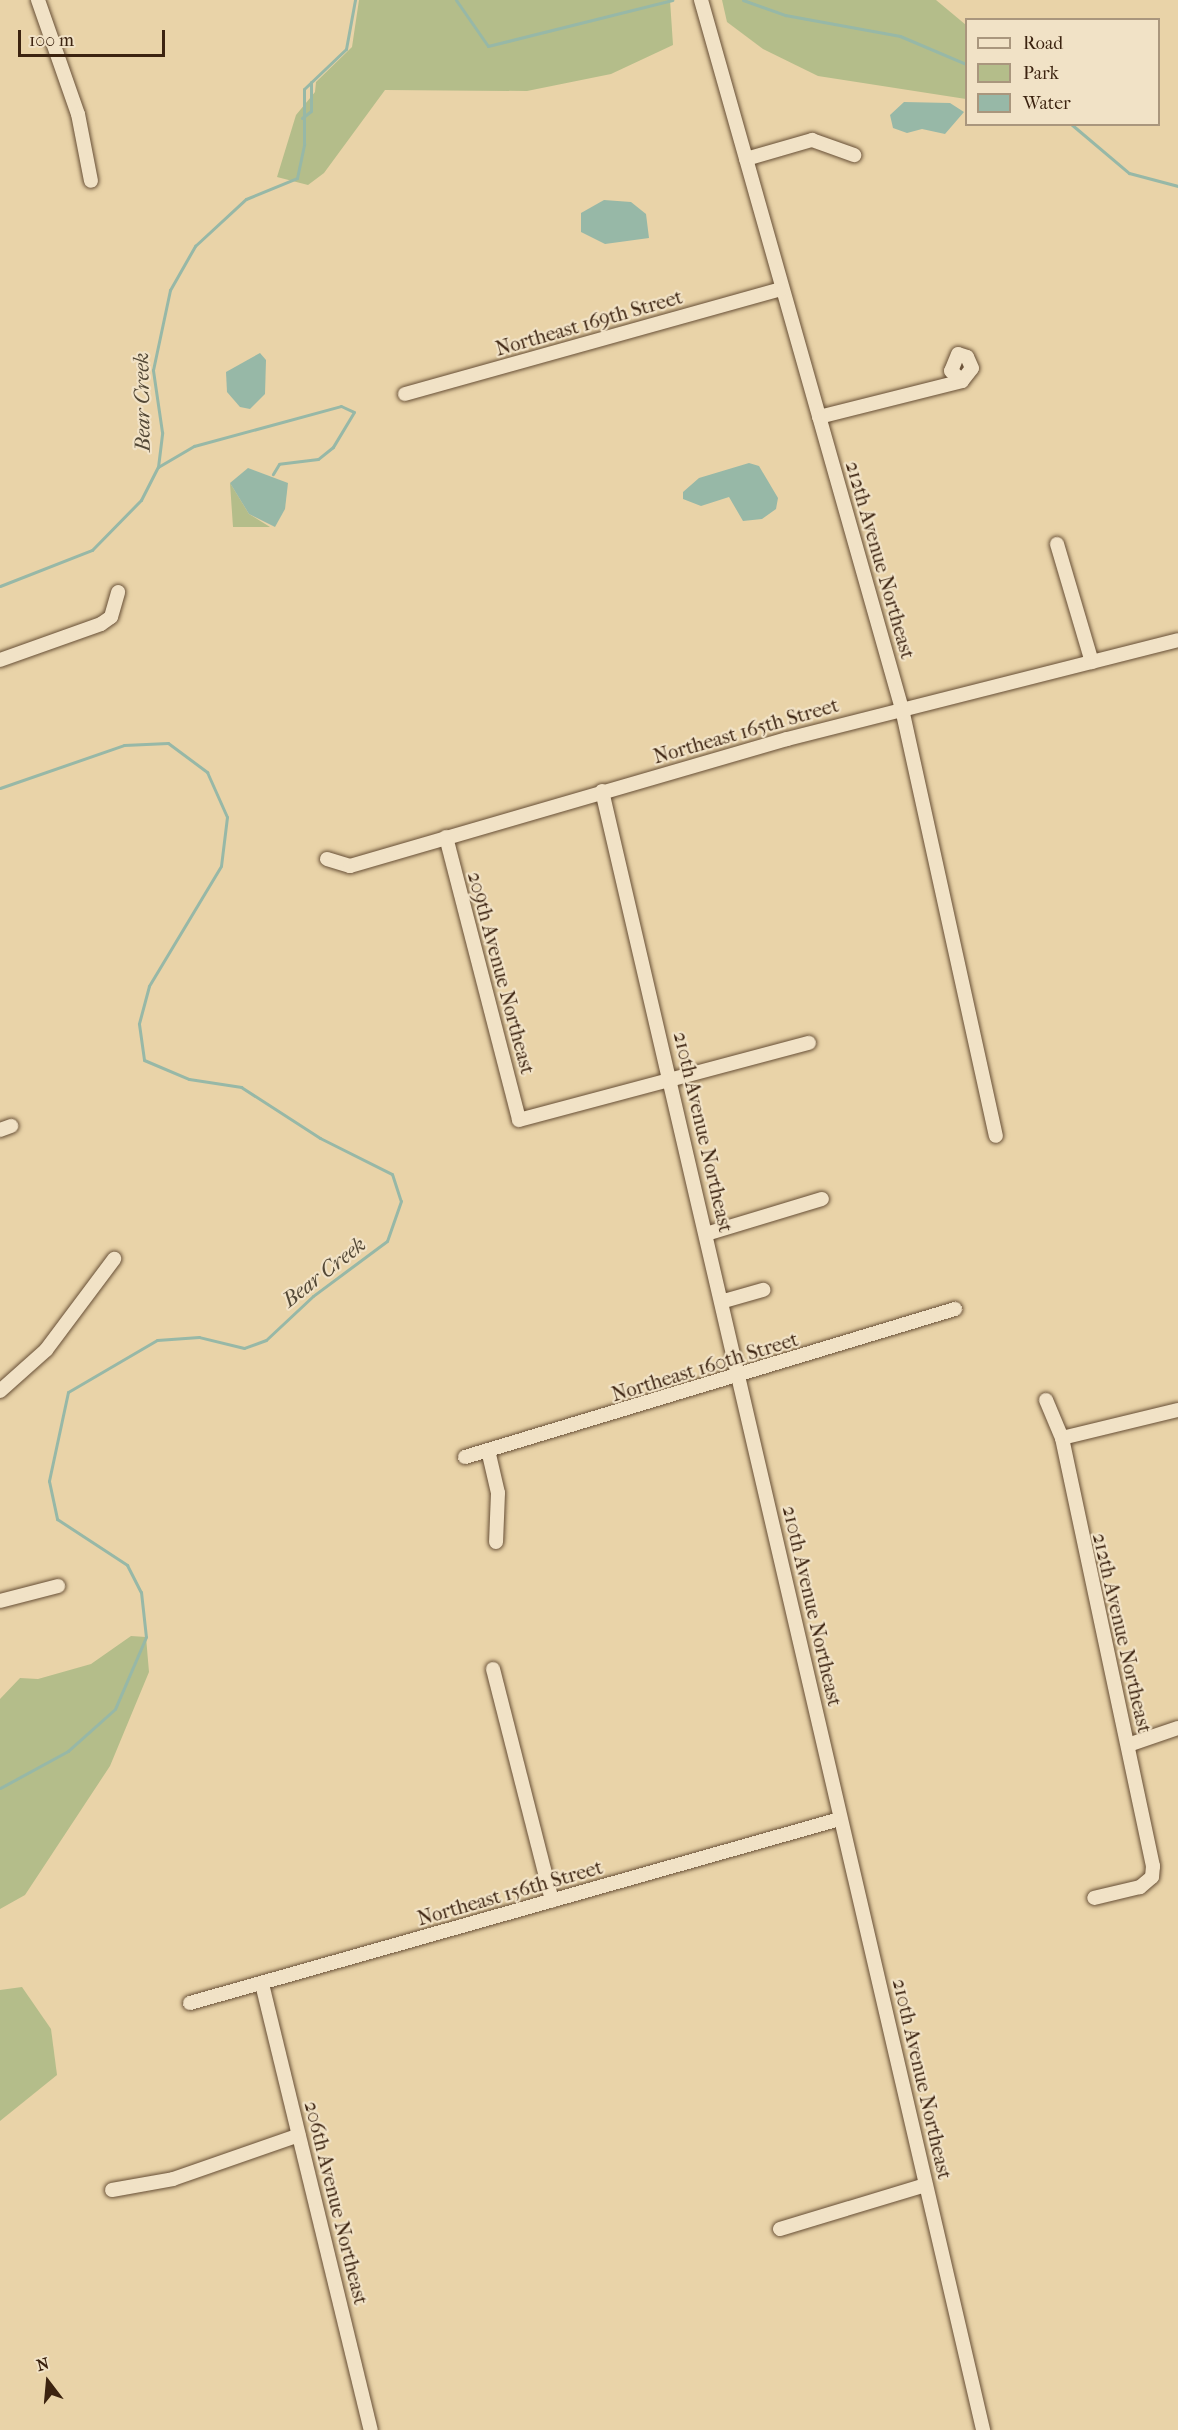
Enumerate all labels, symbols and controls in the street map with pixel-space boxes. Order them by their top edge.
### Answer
scale bar [21,18,168,56]
legend [965,18,1160,126]
text: 100 m [29,30,74,51]
text: Road [1023,33,1063,54]
text: Park [1023,63,1059,84]
text: Water [1023,93,1071,114]
street label: Northeast 169th Street [493,285,685,361]
water label: Bear Creek [129,352,155,452]
street label: 212th Avenue Northeast [840,458,920,662]
street label: Northeast 165th Street [651,693,841,769]
street label: 209th Avenue Northeast [462,869,540,1077]
street label: 210th Avenue Northeast [668,1029,738,1235]
water label: Bear Creek [277,1232,371,1312]
street label: Northeast 160th Street [609,1327,801,1407]
street label: 210th Avenue Northeast [777,1503,847,1709]
street label: 212th Avenue Northeast [1087,1531,1157,1735]
street label: Northeast 156th Street [415,1855,605,1931]
street label: 210th Avenue Northeast [887,1976,957,2182]
street label: 206th Avenue Northeast [299,2099,373,2307]
north arrow [18,2352,78,2412]
text: N [34,2353,51,2375]

